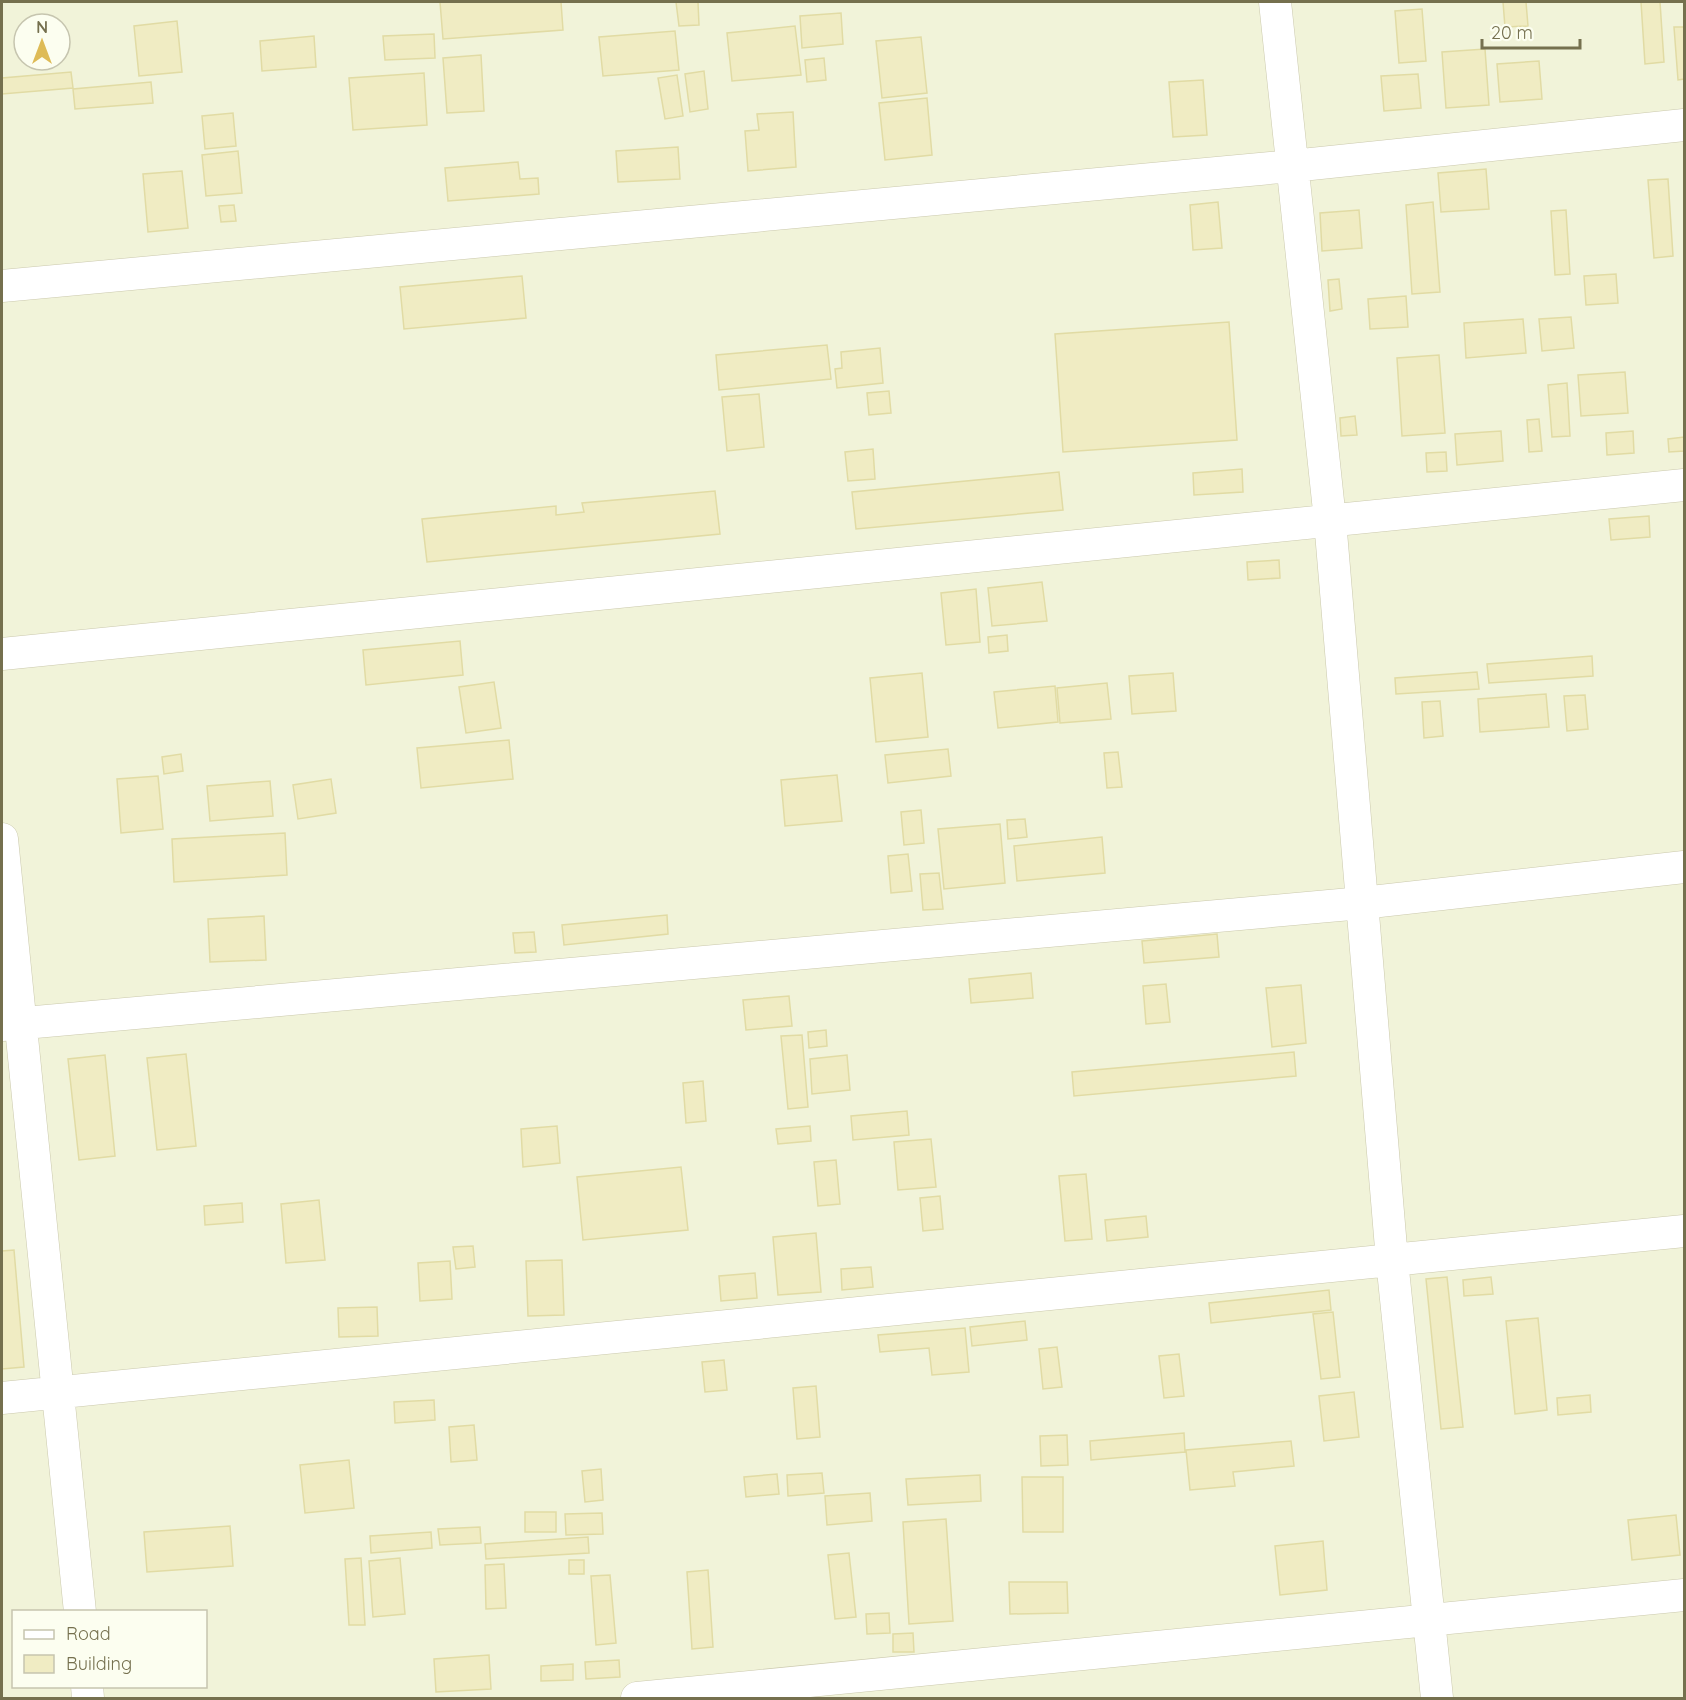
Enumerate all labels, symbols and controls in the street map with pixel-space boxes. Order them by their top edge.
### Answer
north arrow [12,12,72,72]
scale bar [1482,12,1580,50]
text: N [36,17,48,37]
text: 20 m [1491,21,1533,44]
legend [12,1610,207,1688]
text: Road [66,1622,111,1645]
text: Building [66,1652,132,1675]

